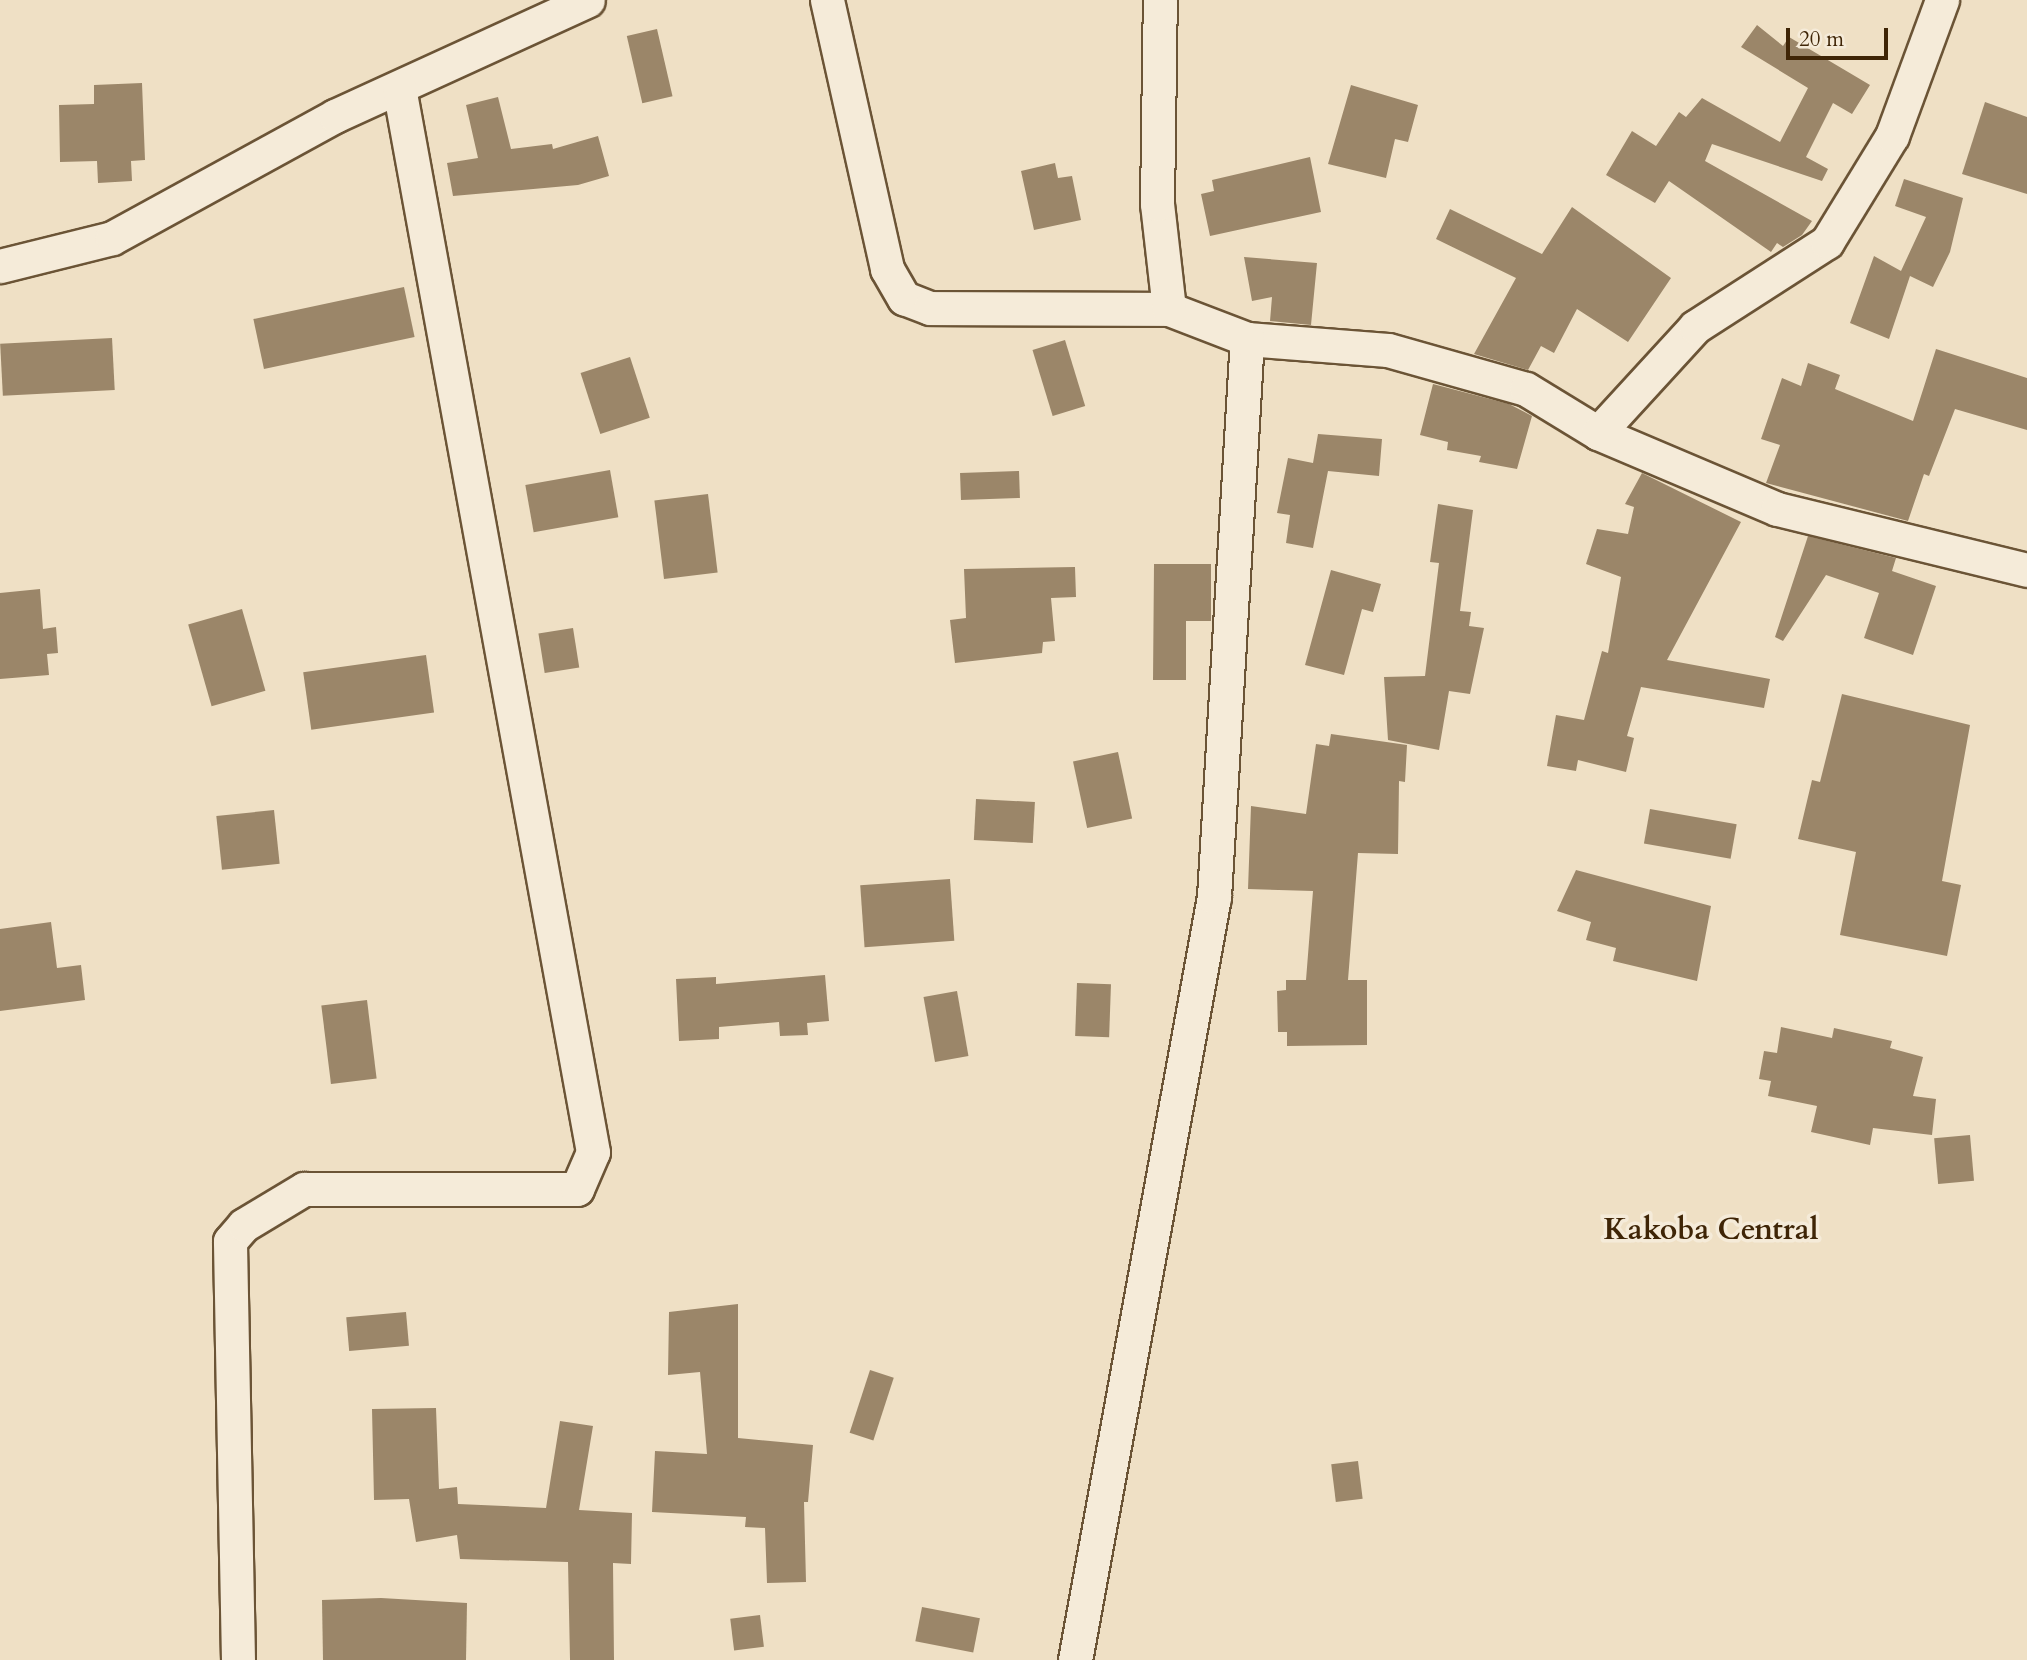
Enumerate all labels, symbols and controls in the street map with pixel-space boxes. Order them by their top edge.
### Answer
scale bar [1789,14,1890,58]
text: 20 m [1799,25,1844,54]
district label: Kakoba Central [1604,1212,1818,1248]

